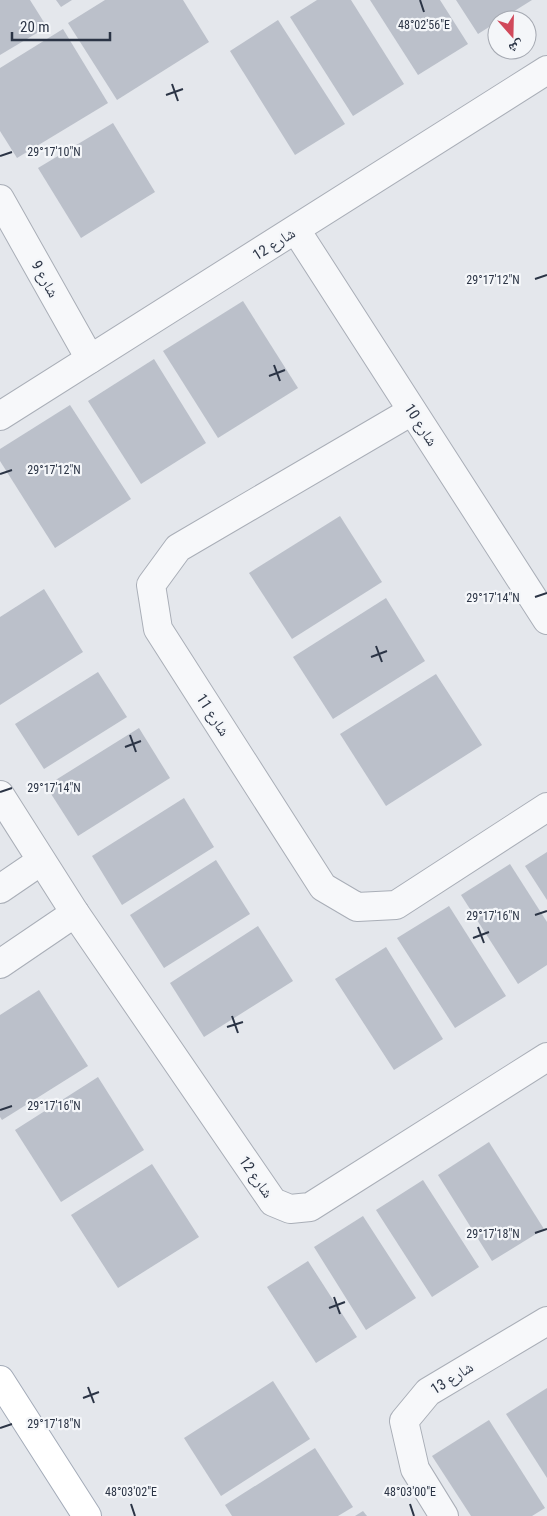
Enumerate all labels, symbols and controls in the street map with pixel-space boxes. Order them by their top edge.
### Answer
scale bar [12,10,110,42]
north arrow [487,10,537,60]
text: 20 m [20,18,50,36]
text: 48°02'56"E [398,18,450,32]
text: ش [506,36,526,57]
text: 29°17'10"N [27,145,81,159]
street label: شارع 12 [249,224,299,265]
street label: شارع 9 [27,257,62,301]
text: 29°17'12"N [466,273,520,287]
street label: شارع 10 [400,400,441,450]
text: 29°17'12"N [27,463,81,477]
text: 29°17'14"N [466,591,520,605]
street label: شارع 11 [192,690,233,740]
text: 29°17'14"N [27,781,81,795]
text: 29°17'16"N [466,909,520,923]
text: 29°17'16"N [27,1099,81,1113]
street label: شارع 12 [234,1153,277,1202]
text: 29°17'18"N [466,1227,520,1241]
street label: شارع 13 [427,1358,477,1399]
text: 29°17'18"N [27,1417,81,1431]
text: 48°03'02"E [105,1485,157,1499]
text: 48°03'00"E [384,1485,436,1499]

